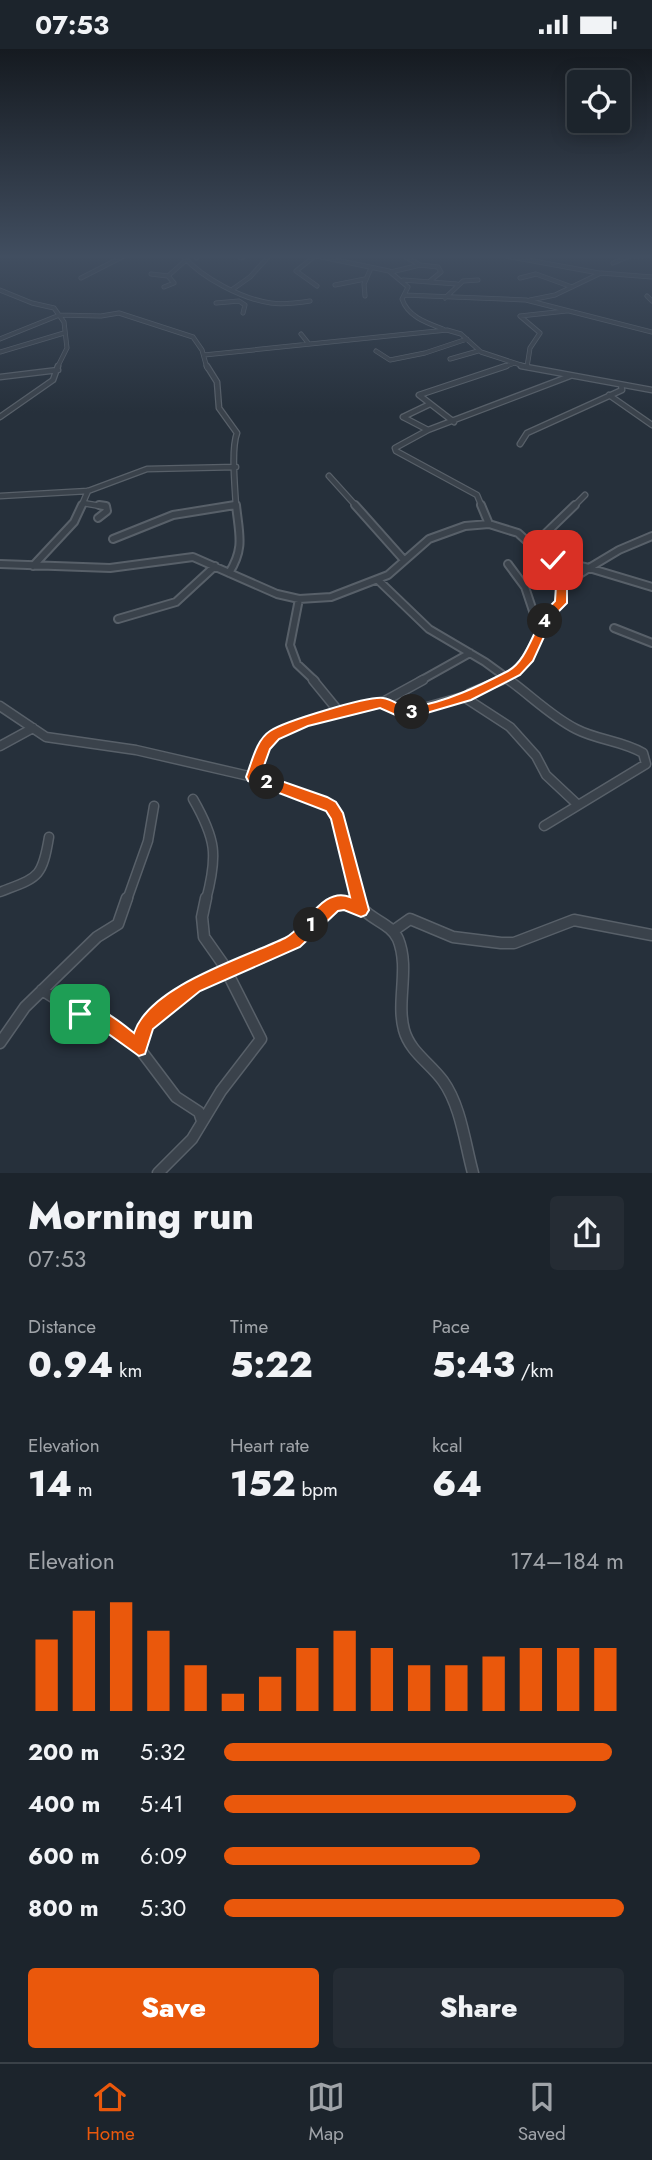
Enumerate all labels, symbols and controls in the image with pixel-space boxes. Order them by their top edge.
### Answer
text: 07:53 [35,6,109,44]
map controls [567,70,630,133]
button: locate [567,70,630,133]
pin [523,530,583,590]
icon: check [534,541,572,579]
pin: 4 [528,603,562,639]
text: 4 [538,607,551,634]
pin: 3 [394,695,430,729]
text: 3 [406,698,417,725]
pin: 2 [250,765,284,799]
text: 2 [260,768,273,795]
pin: 1 [294,907,328,943]
text: 1 [306,911,315,938]
pin [50,984,110,1044]
icon: arrive [61,995,99,1033]
text: Morning run [28,1188,254,1243]
button: share [550,1196,624,1270]
text: 07:53 [28,1242,86,1276]
text: Distance [28,1313,96,1340]
text: Time [230,1313,268,1340]
text: Pace [432,1313,470,1340]
text: 0.94 [28,1340,113,1390]
text: 5:22 [230,1340,313,1390]
text: 5:43 [432,1340,515,1390]
text: km [113,1357,142,1384]
text: /km [515,1357,554,1384]
text: Elevation [28,1432,100,1459]
text: Heart rate [230,1432,309,1459]
text: kcal [432,1432,463,1459]
text: 14 [28,1459,72,1509]
text: 152 [230,1459,296,1509]
text: 64 [432,1459,482,1509]
text: m [72,1476,93,1503]
text: bpm [296,1476,338,1503]
text: Elevation [28,1544,115,1578]
text: 174–184 m [510,1544,624,1578]
text: 200 m [28,1735,99,1769]
text: 5:32 [140,1735,186,1769]
text: 400 m [28,1787,100,1821]
text: 5:41 [140,1787,184,1821]
text: 600 m [28,1839,100,1873]
text: 6:09 [140,1839,187,1873]
text: 800 m [28,1891,99,1925]
text: 5:30 [140,1891,186,1925]
button: Save [28,1968,319,2048]
button: Share [333,1968,624,2048]
tab: Home [86,2078,135,2147]
tab: Map [307,2078,345,2147]
tab: Saved [518,2078,566,2147]

